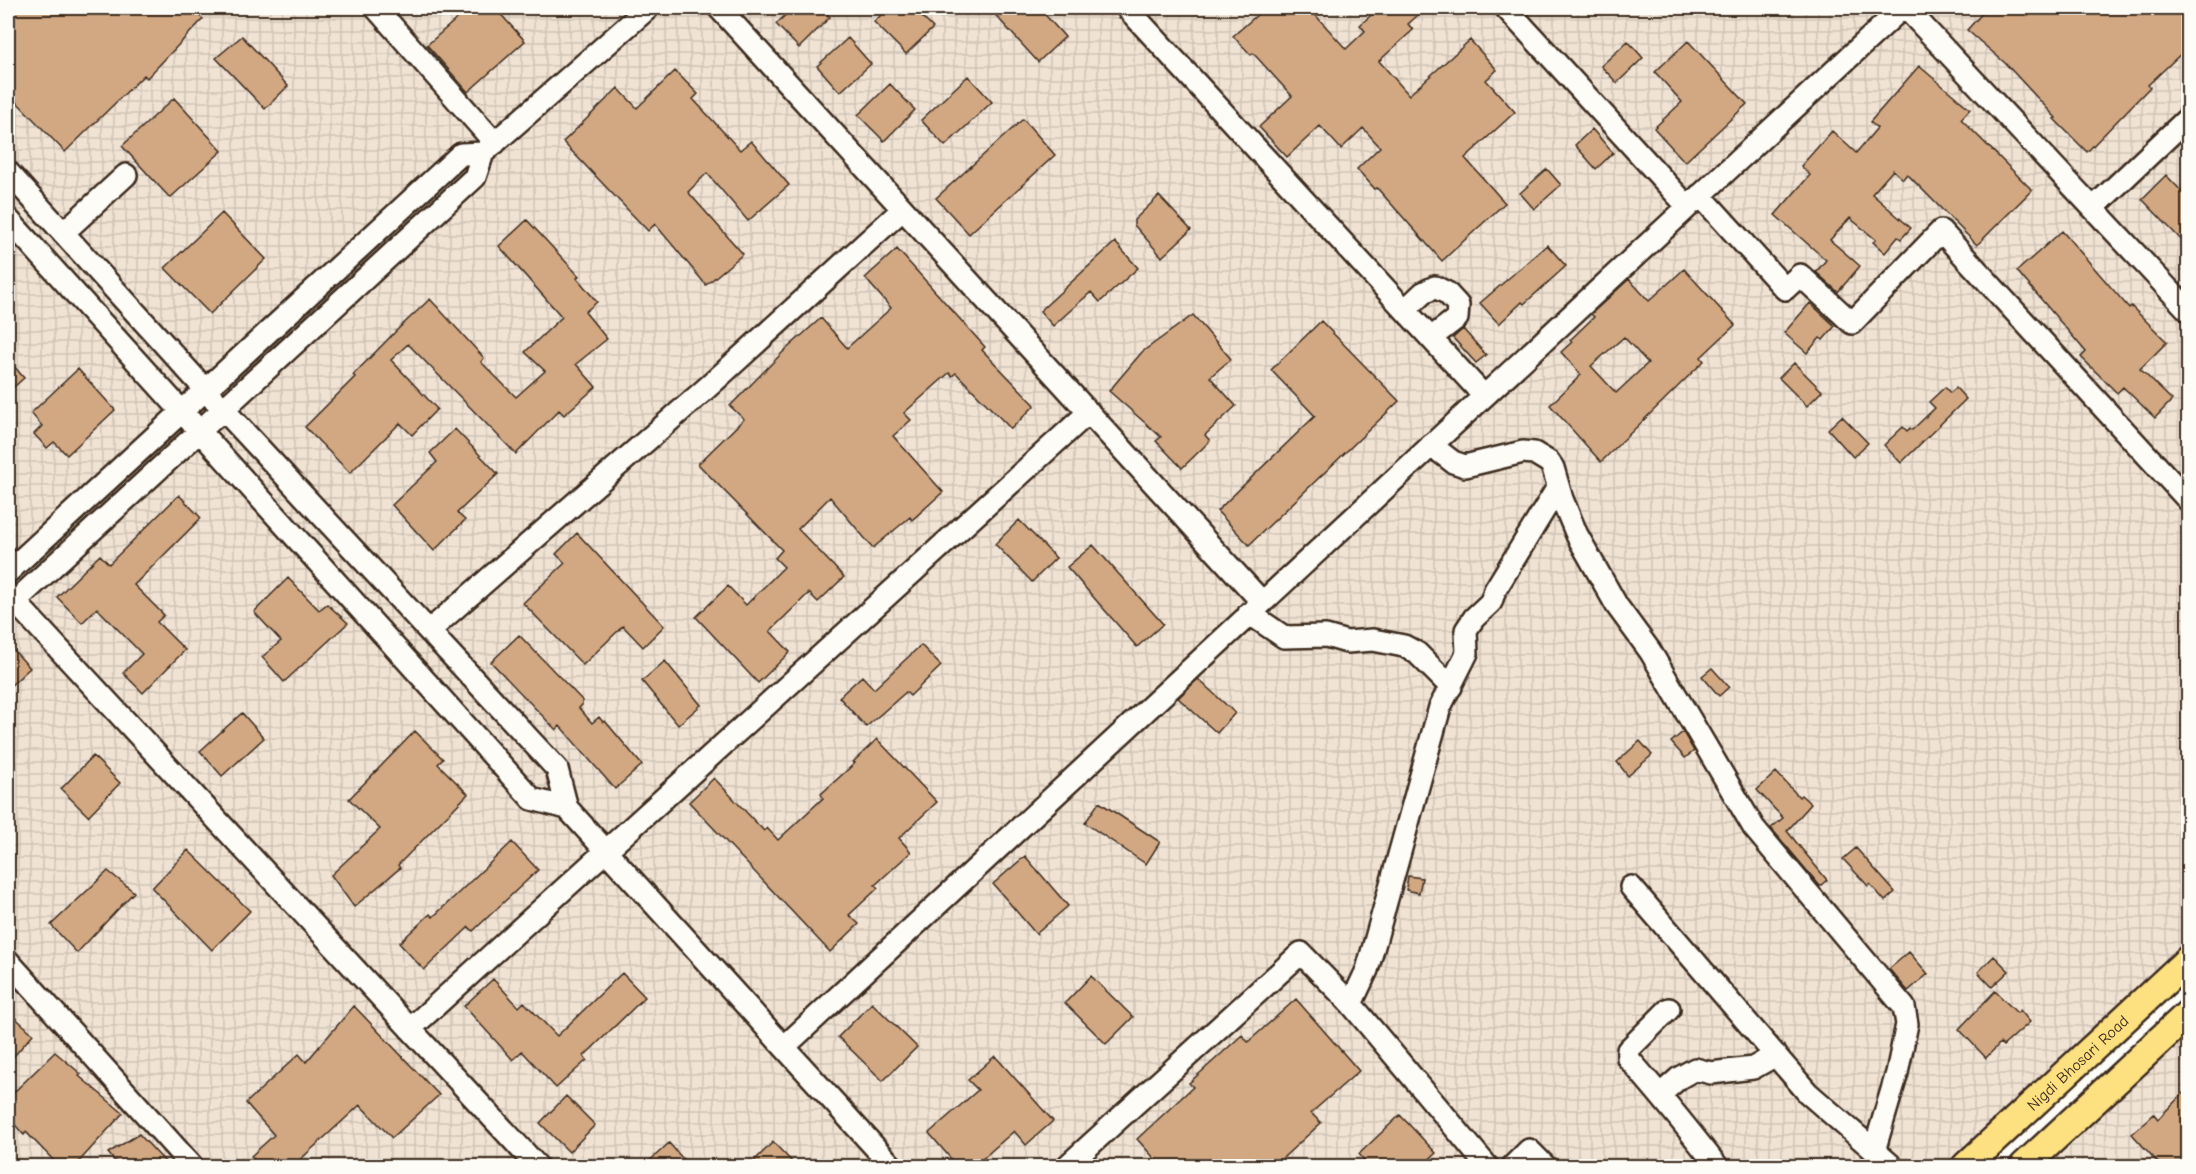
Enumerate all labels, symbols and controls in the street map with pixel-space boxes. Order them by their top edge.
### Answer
street label: Nigdi Bhosari Road [2024,1012,2133,1115]

